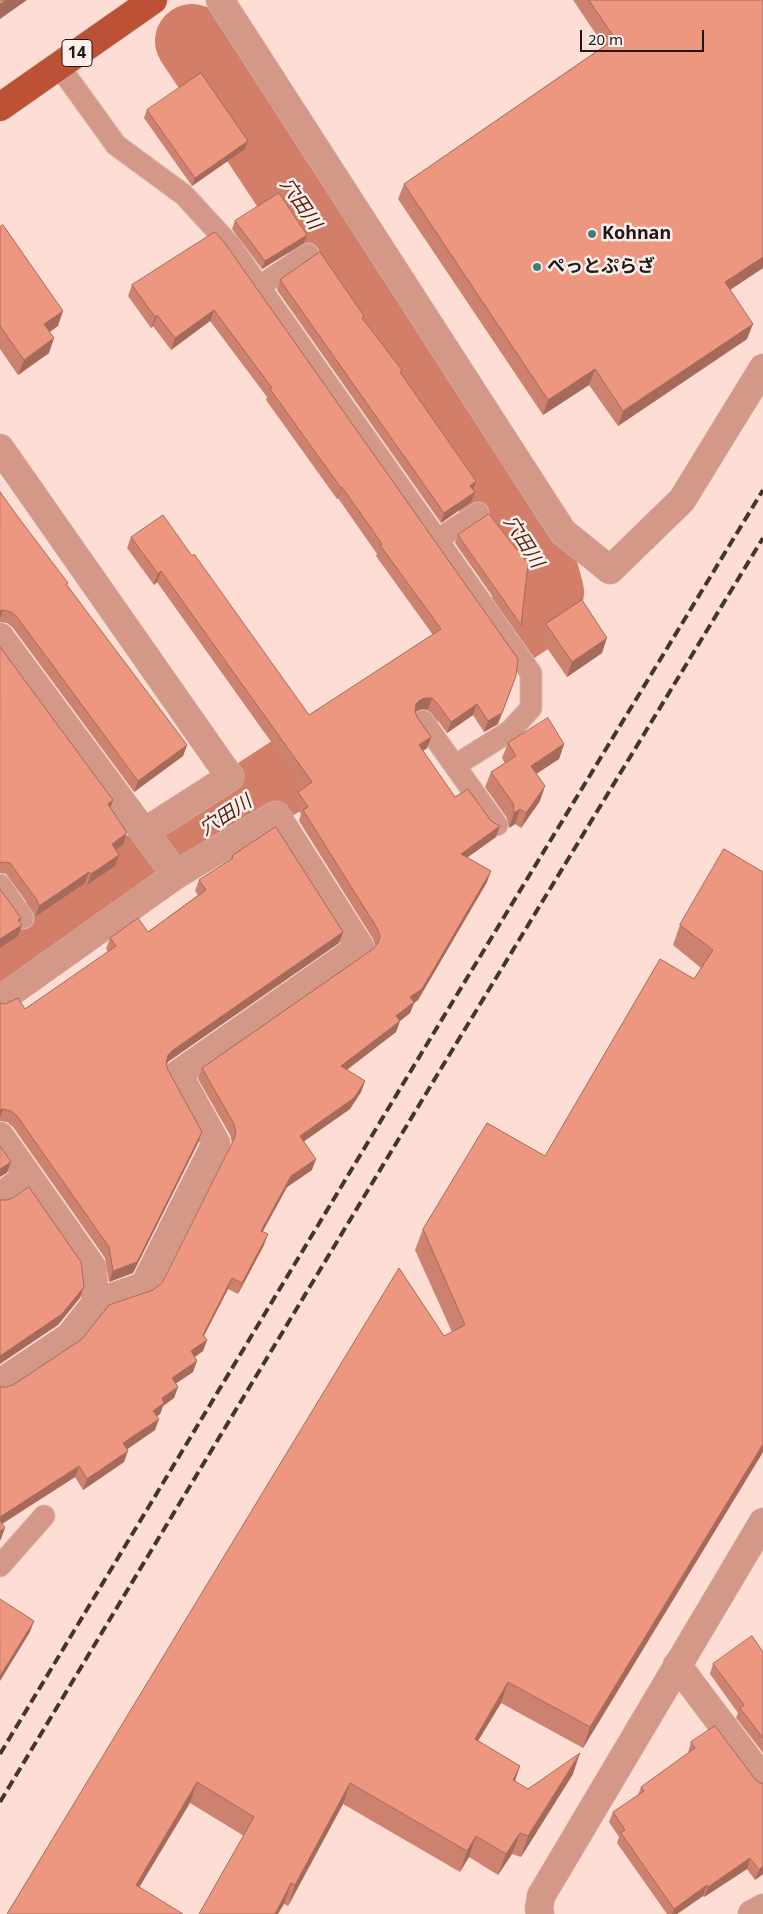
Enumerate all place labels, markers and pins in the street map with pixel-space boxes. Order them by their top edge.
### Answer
place label: Kohnan [602,223,671,245]
marker: Kohnan [586,228,598,240]
place label: ぺっとぷらざ [547,256,655,278]
marker: ぺっとぷらざ [531,261,543,273]

